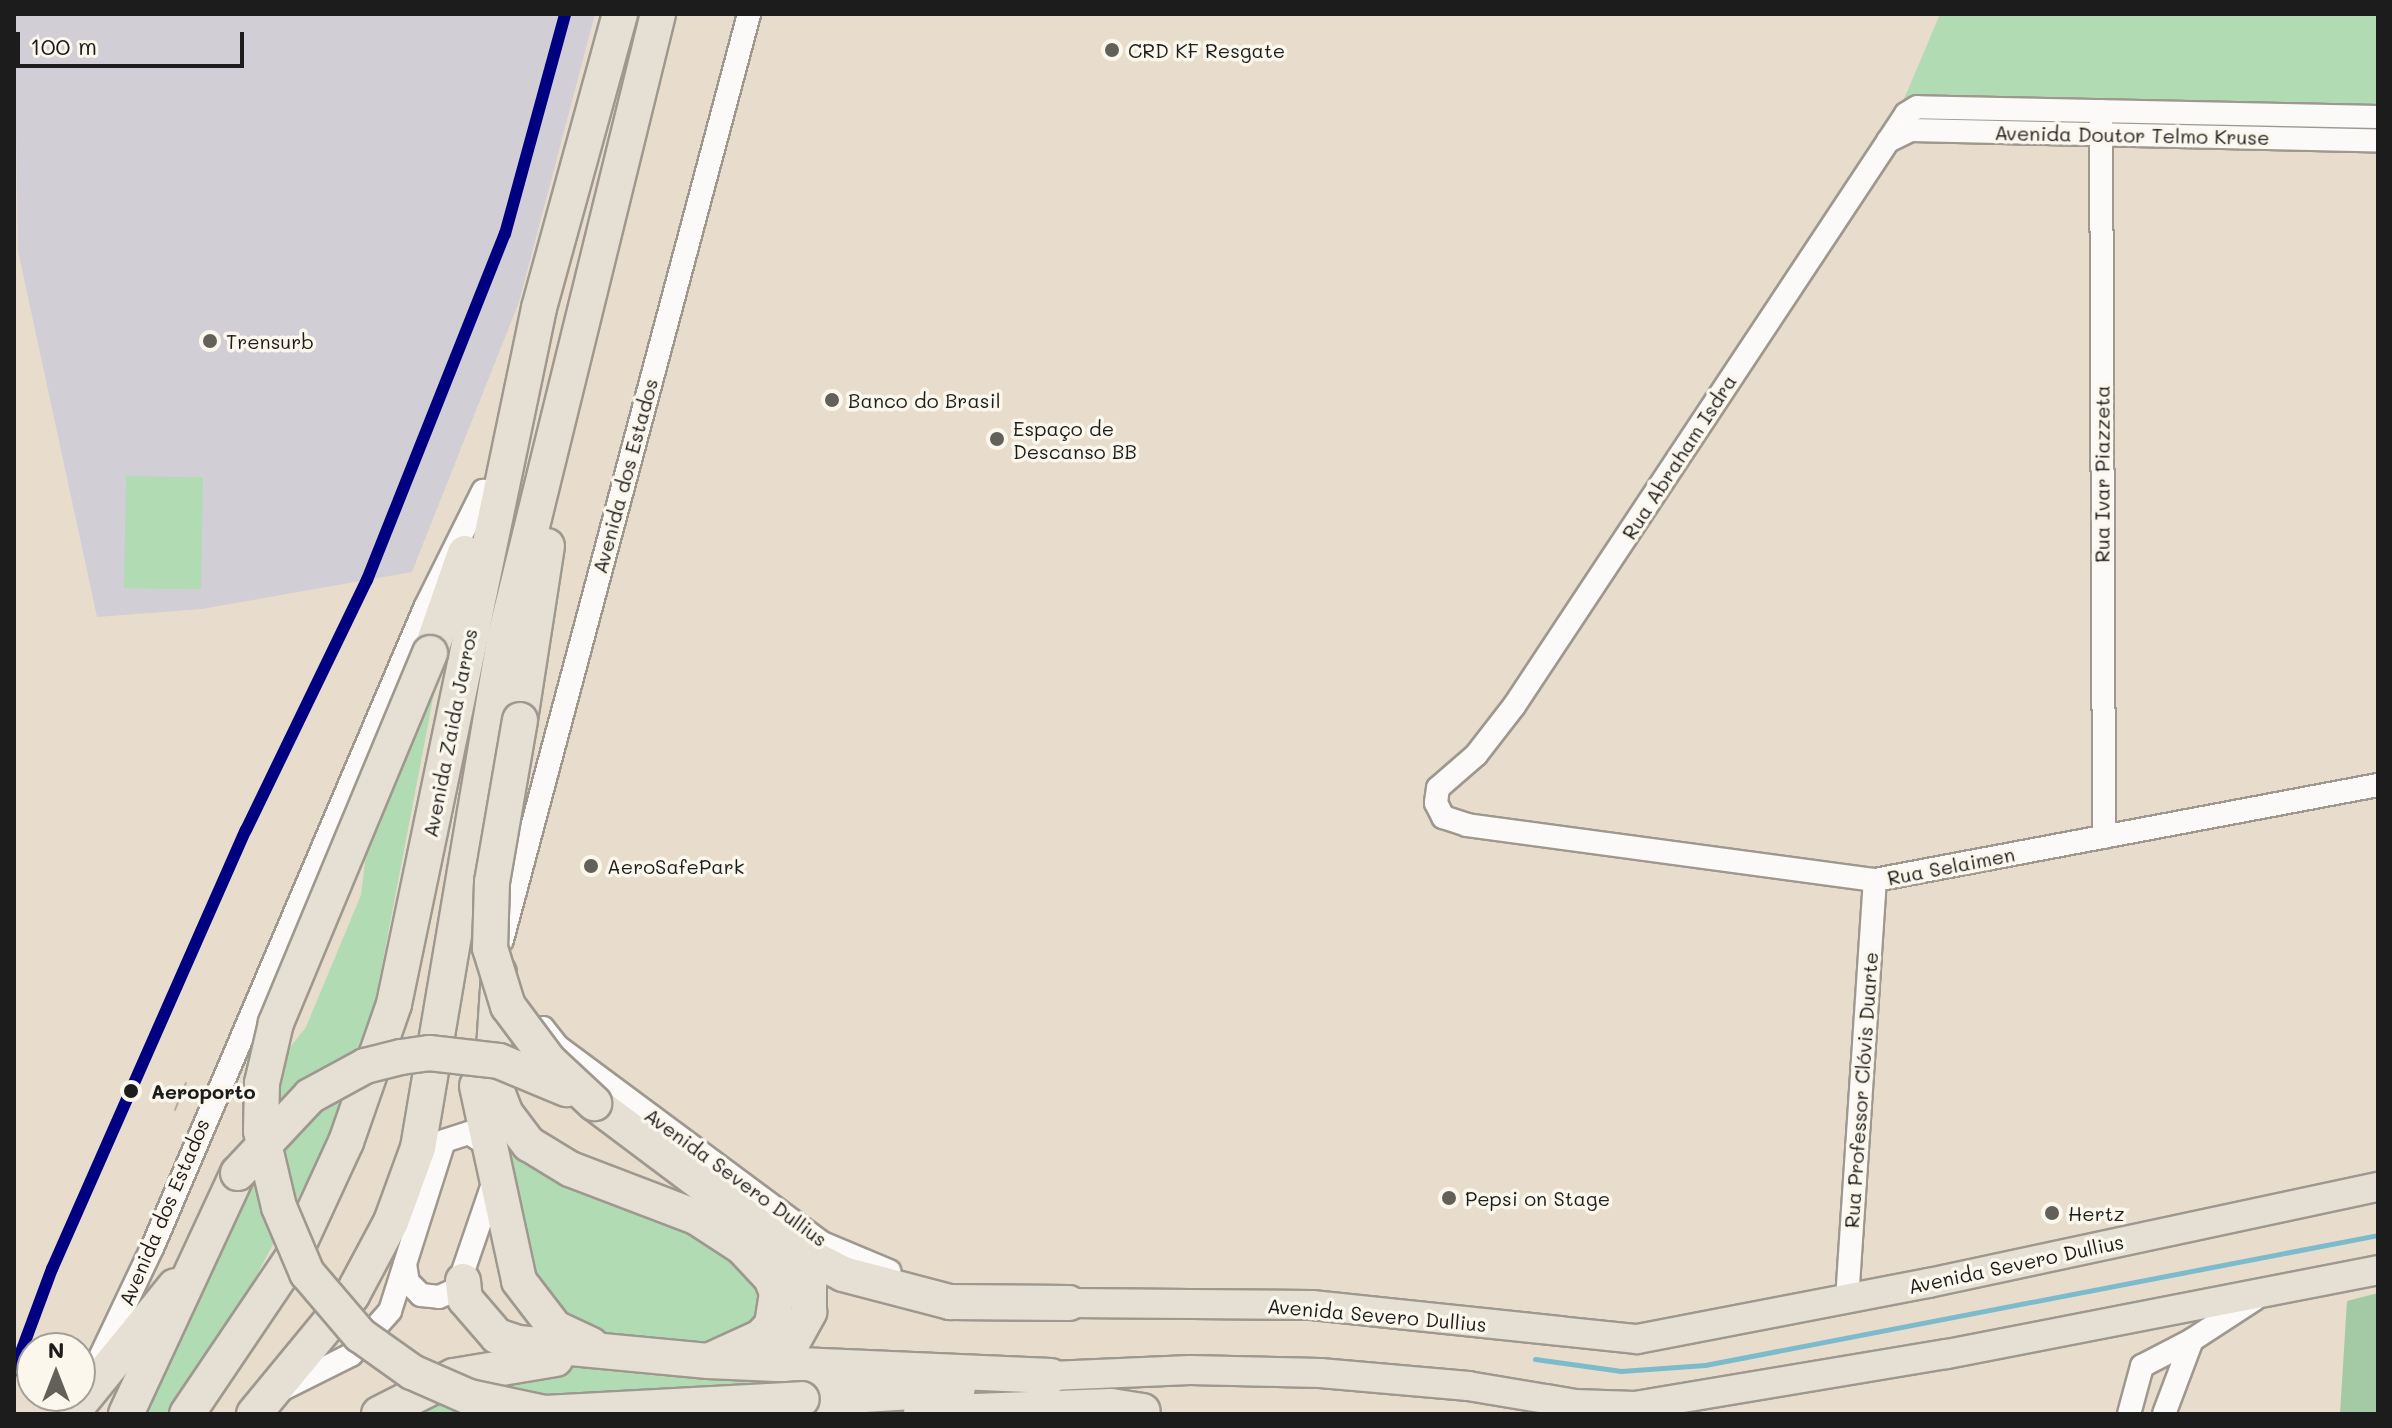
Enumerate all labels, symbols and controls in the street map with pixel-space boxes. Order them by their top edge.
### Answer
scale bar [20,16,248,66]
text: 100 m [30,30,97,61]
place label: CRD KF Resgate [1128,38,1285,62]
marker: CRD KF Resgate [1103,41,1121,59]
street label: Avenida Doutor Telmo Kruse [1994,121,2270,149]
place label: Trensurb [226,329,314,353]
marker: Trensurb [201,332,219,350]
street label: Rua Abraham Isdra [1617,370,1741,544]
street label: Avenida dos Estados [587,376,663,576]
street label: Rua Ivar Piazzeta [2090,385,2114,563]
place label: Banco do Brasil [848,388,1001,412]
marker: Banco do Brasil [823,391,841,409]
place label: Espaço de Descanso BB [1013,416,1137,463]
marker: Espaço de Descanso BB [988,430,1006,448]
street label: Avenida Zaida Jarros [418,627,482,839]
street label: Rua Selaimen [1885,842,2017,890]
place label: AeroSafePark [607,854,744,878]
marker: AeroSafePark [582,857,600,875]
street label: Rua Professor Clóvis Duarte [1839,951,1883,1229]
marker: Aeroporto [118,1078,144,1104]
place label: Aeroporto [151,1079,256,1103]
street label: Avenida Severo Dullius [640,1103,832,1251]
street label: Avenida dos Estados [114,1115,214,1309]
place label: Pepsi on Stage [1465,1186,1610,1210]
marker: Pepsi on Stage [1440,1189,1458,1207]
place label: Hertz [2068,1201,2125,1225]
marker: Hertz [2043,1204,2061,1222]
street label: Avenida Severo Dullius [1906,1229,2126,1299]
street label: Avenida Severo Dullius [1266,1293,1488,1337]
north arrow [16,1332,96,1412]
text: N [48,1335,64,1364]

